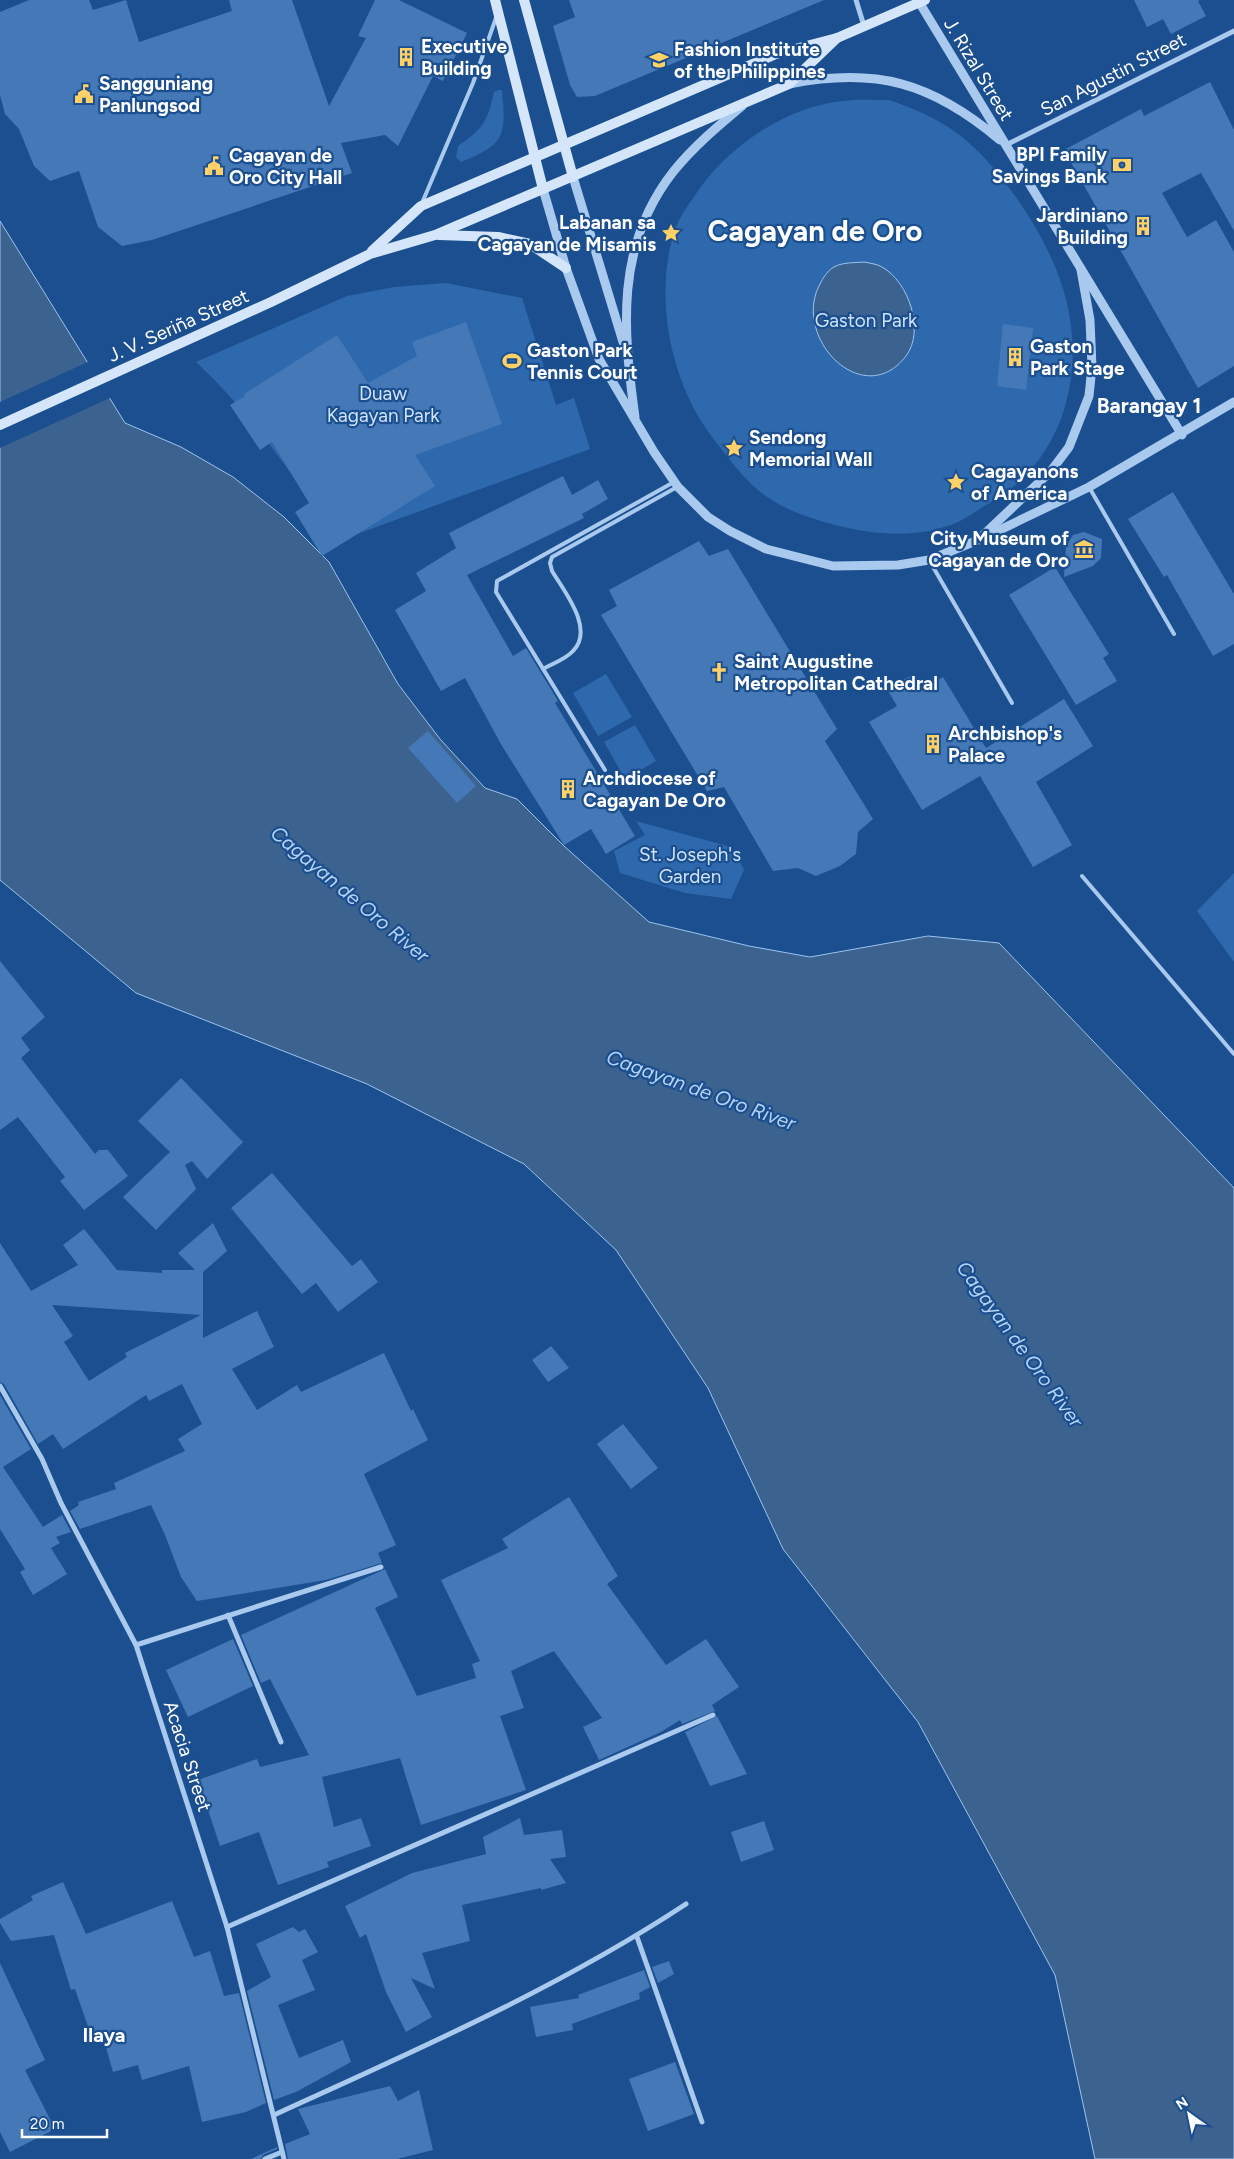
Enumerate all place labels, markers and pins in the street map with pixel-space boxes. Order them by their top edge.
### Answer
place label: Executive Building [421,35,508,80]
place label: Fashion Institute of the Philippines [674,38,826,83]
building icon: Executive Building [395,46,417,68]
school or university icon: Fashion Institute of the Philippines [648,49,670,71]
place label: Sangguniang Panlungsod [99,72,213,117]
public building icon: Sangguniang Panlungsod [73,83,95,105]
place label: BPI Family Savings Bank [992,143,1108,188]
place label: Cagayan de Oro City Hall [229,144,342,189]
bank icon: BPI Family Savings Bank [1111,154,1133,176]
public building icon: Cagayan de Oro City Hall [203,155,225,177]
place label: Jardiniano Building [1036,204,1128,249]
place label: Labanan sa Cagayan de Misamis [478,211,656,256]
building icon: Jardiniano Building [1132,215,1154,237]
place icon: Labanan sa Cagayan de Misamis [660,222,682,244]
place label: Gaston Park Stage [1030,335,1125,380]
place label: Gaston Park Tennis Court [527,339,638,384]
building icon: Gaston Park Stage [1004,346,1026,368]
sports icon: Gaston Park Tennis Court [501,350,523,372]
place label: Sendong Memorial Wall [749,426,872,471]
place icon: Sendong Memorial Wall [723,437,745,459]
place label: Cagayanons of America [971,460,1079,505]
place icon: Cagayanons of America [945,471,967,493]
place label: City Museum of Cagayan de Oro [928,527,1070,572]
museum icon: City Museum of Cagayan de Oro [1073,538,1095,560]
place label: Saint Augustine Metropolitan Cathedral [734,650,938,695]
church icon: Saint Augustine Metropolitan Cathedral [708,661,730,683]
place label: Archbishop's Palace [948,722,1062,767]
building icon: Archbishop's Palace [922,733,944,755]
place label: Archdiocese of Cagayan De Oro [583,767,726,812]
building icon: Archdiocese of Cagayan De Oro [557,778,579,800]

